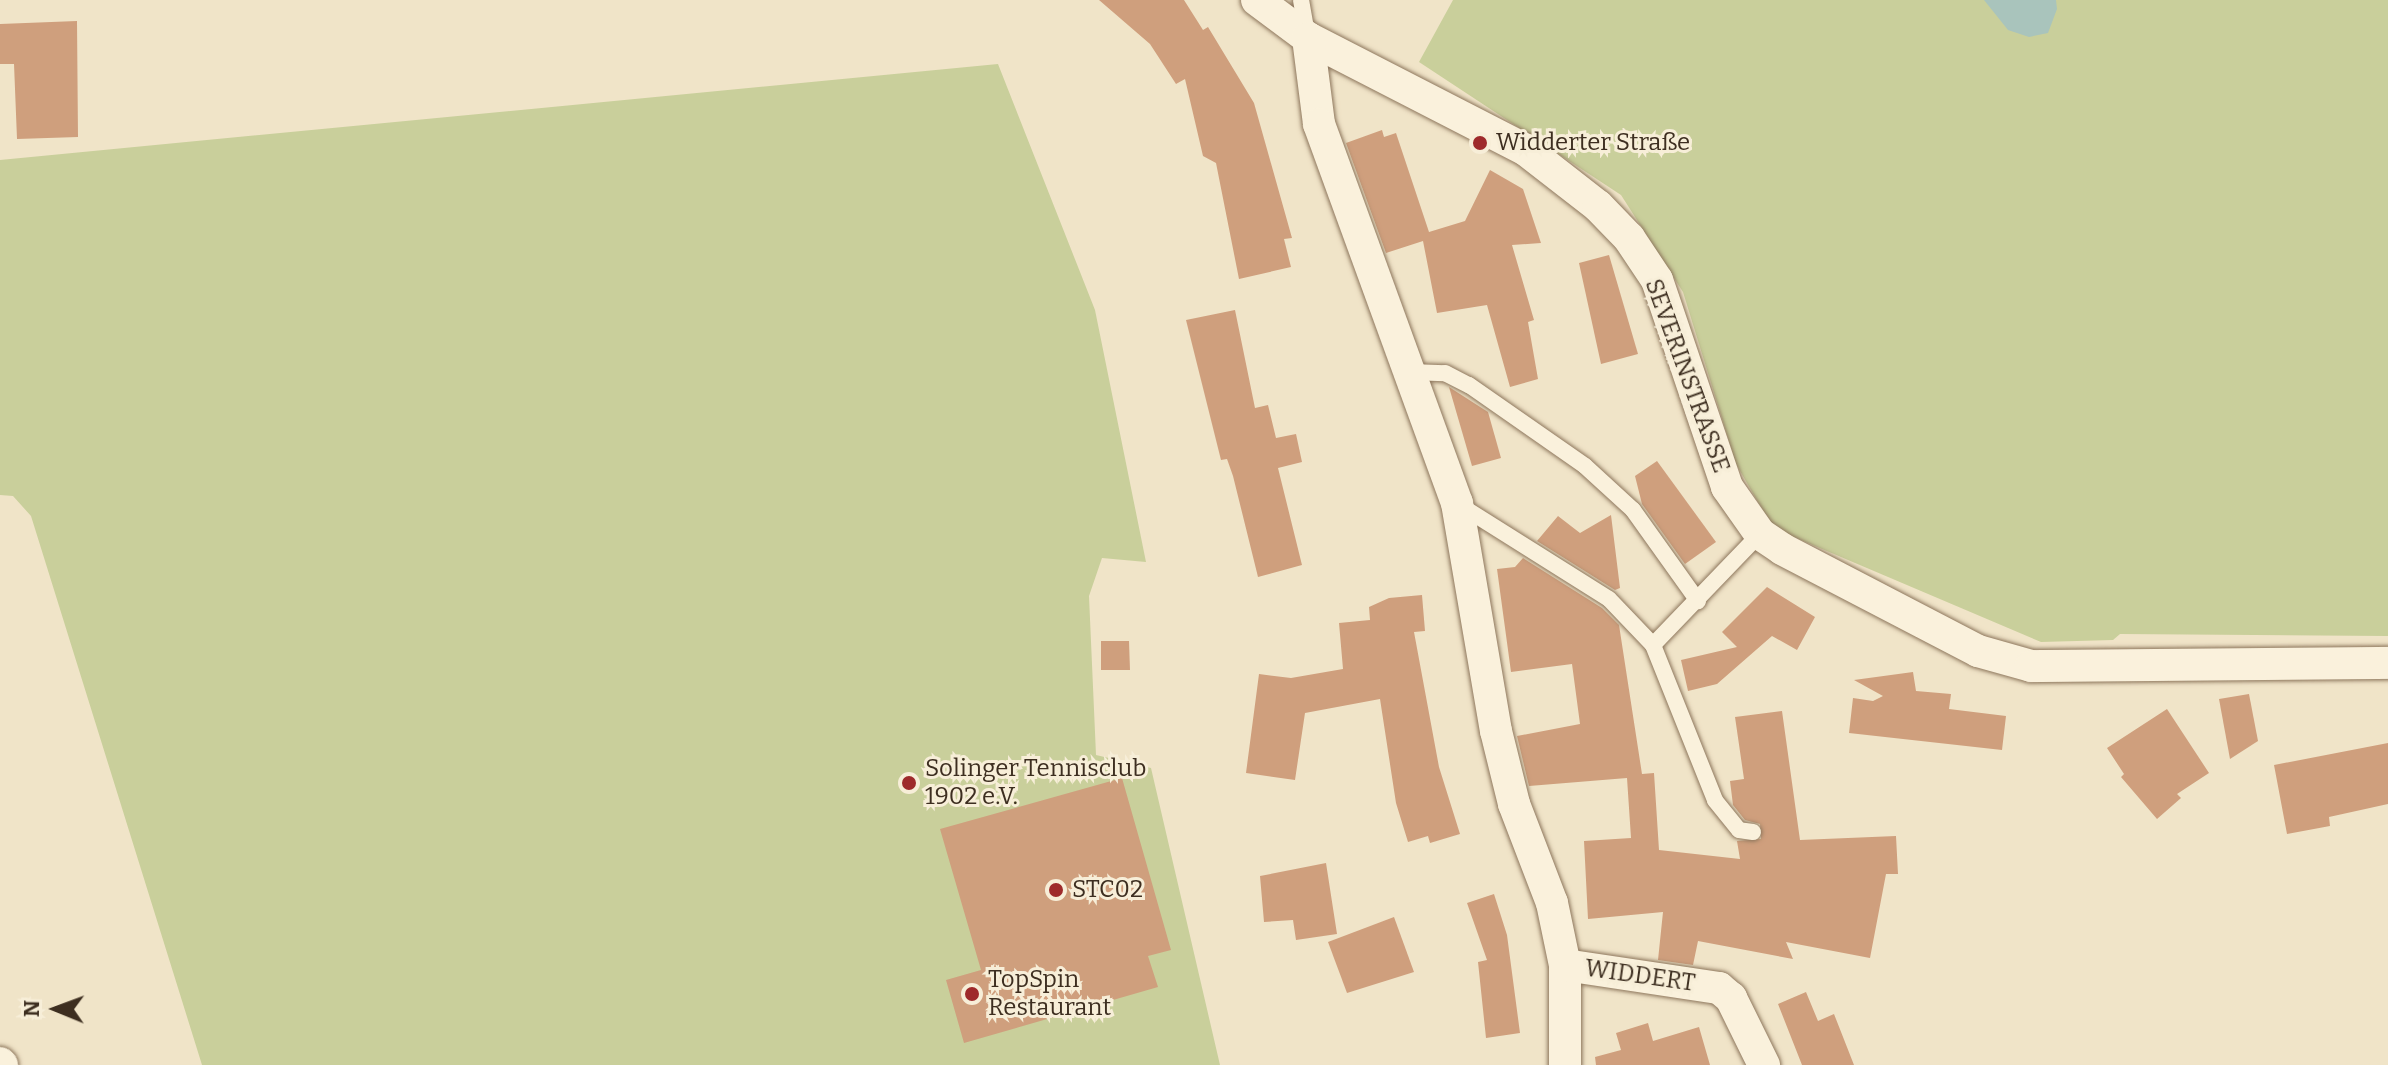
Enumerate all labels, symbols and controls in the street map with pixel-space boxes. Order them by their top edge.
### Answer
place label: Widderter Straße [1496,129,1690,157]
marker: Widderter Straße [1471,134,1489,152]
street label: SEVERINSTRASSE [1639,275,1735,477]
place label: Solinger Tennisclub 1902 e.V. [925,755,1146,811]
marker: Solinger Tennisclub 1902 e.V. [900,774,918,792]
place label: STC02 [1072,876,1143,904]
marker: STC02 [1047,881,1065,899]
street label: WIDDERT [1583,954,1697,998]
place label: TopSpin Restaurant [988,966,1111,1022]
north arrow [16,969,96,1049]
marker: TopSpin Restaurant [963,985,981,1003]
text: N [18,1000,45,1017]

